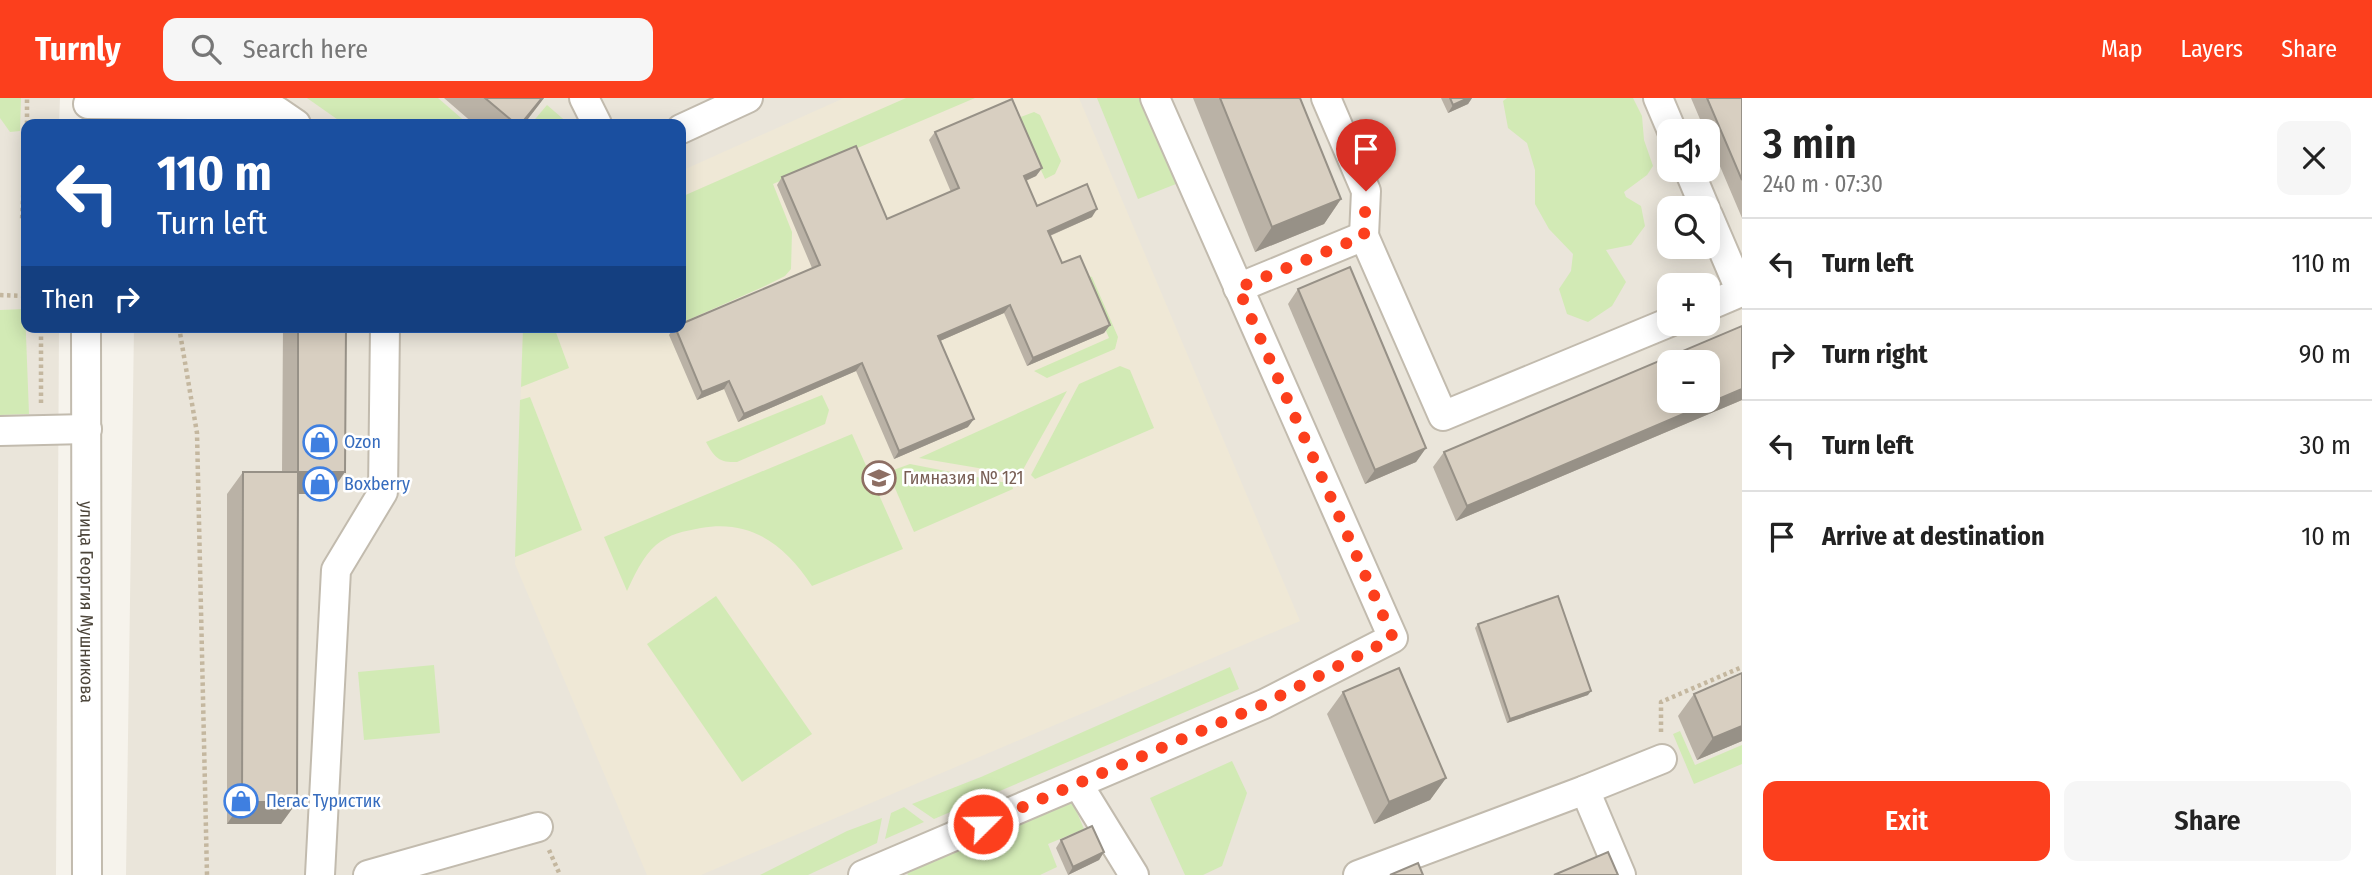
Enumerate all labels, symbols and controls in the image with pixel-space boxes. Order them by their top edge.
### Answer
search box [163,18,653,81]
text: Turnly [35,29,121,69]
icon: search [187,30,225,68]
text: Search here [243,34,368,65]
text: Map [2101,35,2143,63]
text: Layers [2181,35,2243,63]
text: Share [2281,35,2337,63]
pin [1336,119,1396,191]
map controls [1657,119,1720,413]
button: sound [1657,119,1720,182]
text: 3 min [1763,119,1857,169]
button: close [2277,121,2351,195]
icon: arrive [1347,130,1385,168]
text: 110 m [157,144,272,203]
icon: left [42,147,133,238]
text: 240 m · 07:30 [1763,170,1883,198]
button: search [1657,196,1720,259]
text: Turn left [157,204,267,242]
icon: left [1763,245,1801,283]
text: Turn left [1822,248,1914,279]
text: 110 m [2291,248,2351,279]
button: + [1657,273,1720,336]
icon: right [108,280,146,318]
text: Then [42,284,94,315]
icon: right [1763,336,1801,374]
text: Turn right [1822,339,1928,370]
text: 90 m [2299,339,2351,370]
button: − [1657,350,1720,413]
shop icon: Ozon [301,423,339,461]
icon: left [1763,427,1801,465]
text: Turn left [1822,430,1914,461]
text: 30 m [2300,430,2351,461]
place label: Ozon [344,431,381,453]
school or university icon: Гимназия № 121 [860,459,898,497]
shop icon: Boxberry [301,465,339,503]
place label: Гимназия № 121 [903,467,1024,489]
place label: Boxberry [344,473,410,495]
street label: улица Георгия Мушникова [75,501,98,703]
icon: arrive [1763,518,1801,556]
text: Arrive at destination [1822,521,2045,552]
text: 10 m [2301,521,2351,552]
button: Exit [1763,781,2050,861]
button: Share [2064,781,2351,861]
shop icon: Пегас Туристик [222,782,260,820]
position arrow [946,787,1020,861]
place label: Пегас Туристик [266,790,381,812]

